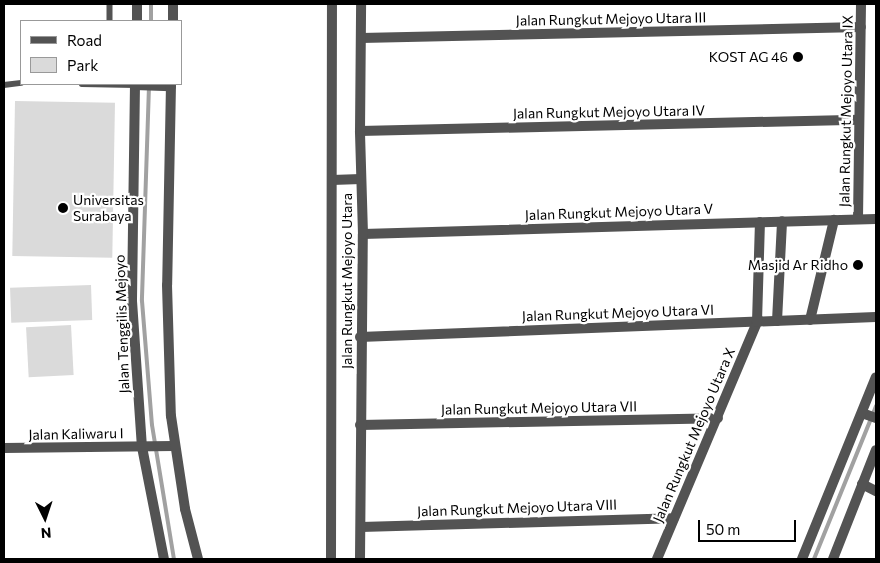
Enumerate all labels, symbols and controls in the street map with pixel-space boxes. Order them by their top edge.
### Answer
street label: Jalan Rungkut Mejoyo Utara III [516,9,706,29]
street label: Jalan Rungkut Mejoyo Utara IX [836,15,856,207]
legend [20,20,182,85]
text: Road [67,31,102,49]
place label: KOST AG 46 [709,49,788,65]
marker: KOST AG 46 [792,51,804,63]
text: Park [67,56,98,74]
street label: Jalan Rungkut Mejoyo Utara IV [513,102,705,122]
place label: Universitas Surabaya [73,192,144,224]
street label: Jalan Rungkut Mejoyo Utara [339,193,355,369]
street label: Jalan Rungkut Mejoyo Utara V [525,200,713,224]
marker: Universitas Surabaya [57,202,69,214]
street label: Jalan Tenggilis Mejoyo [111,254,133,394]
place label: Masjid Ar Ridho [748,257,848,273]
marker: Masjid Ar Ridho [852,259,864,271]
street label: Jalan Rungkut Mejoyo Utara VI [522,301,714,325]
street label: Jalan Rungkut Mejoyo Utara X [649,345,739,525]
street label: Jalan Rungkut Mejoyo Utara VII [441,398,637,418]
street label: Jalan Kaliwaru I [28,425,124,443]
north arrow [20,493,70,543]
street label: Jalan Rungkut Mejoyo Utara VIII [417,496,617,520]
scale bar [700,510,798,542]
text: 50 m [706,520,740,538]
text: N [40,525,52,542]

